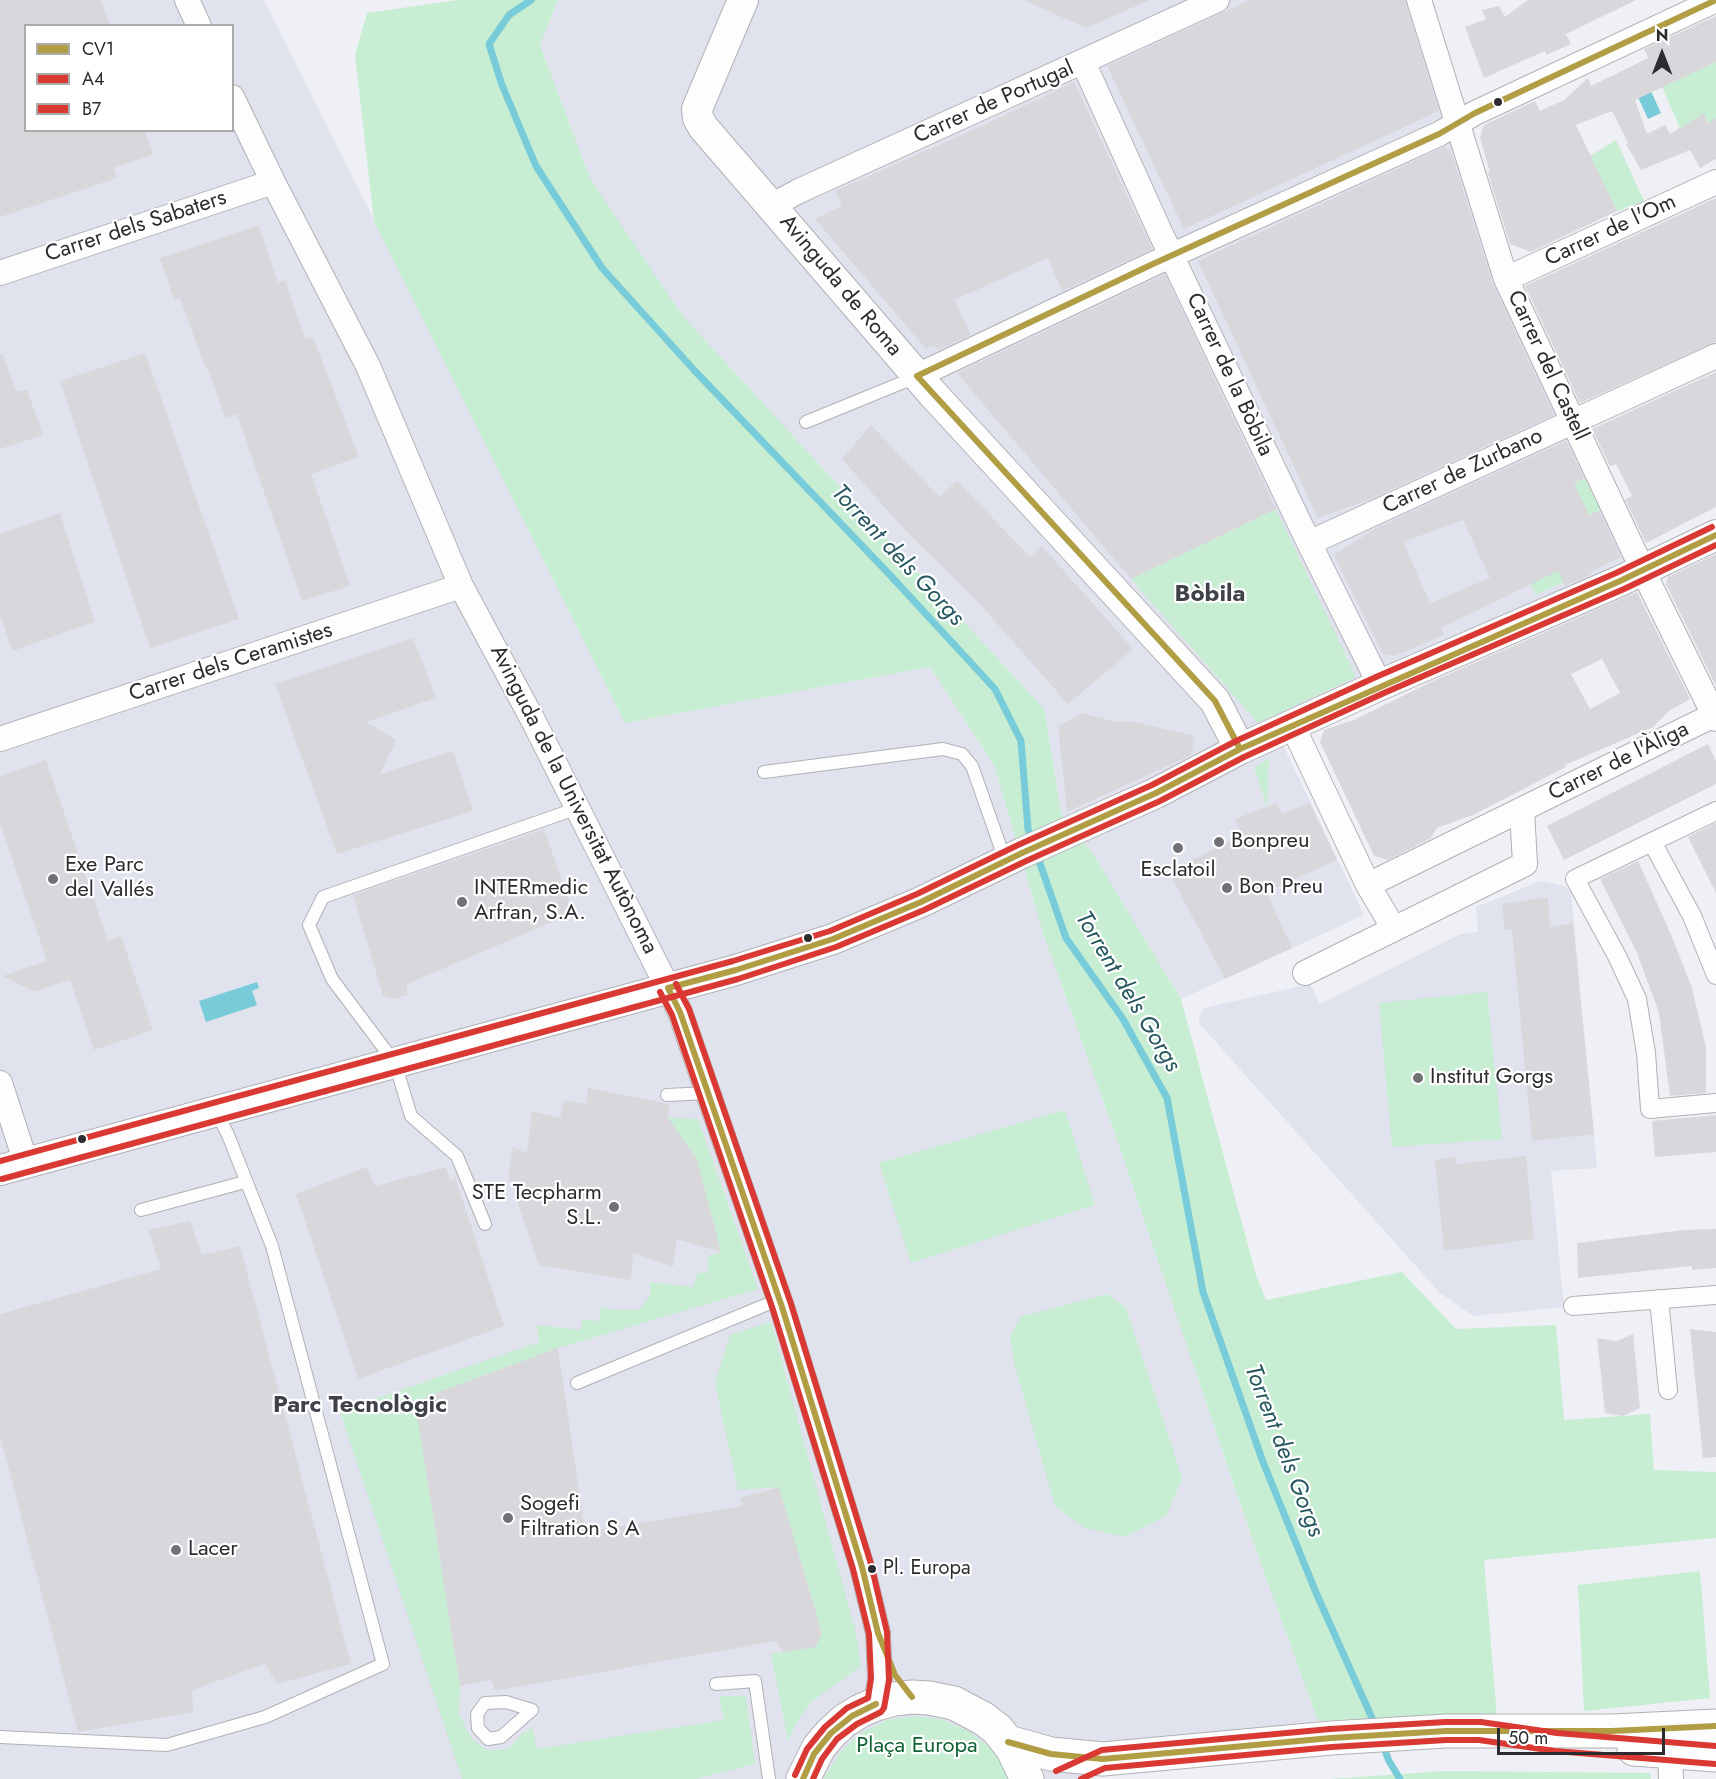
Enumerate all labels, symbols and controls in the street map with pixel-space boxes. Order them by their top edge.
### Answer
legend [24,24,234,132]
north arrow [1632,24,1692,84]
text: N [1656,24,1668,47]
text: CV1 [82,36,114,62]
street label: Carrer de Portugal [910,56,1078,150]
text: A4 [82,66,104,92]
text: B7 [82,96,101,122]
unlabelled marker [1492,96,1504,108]
street label: Carrer dels Sabaters [42,185,230,269]
street label: Carrer de l'Om [1541,189,1681,273]
street label: Avinguda de Roma [773,210,907,362]
street label: Carrer del Castell [1501,287,1593,445]
street label: Carrer de la Bòbila [1180,289,1278,461]
street label: Carrer de Zurbano [1379,423,1547,521]
water label: Torrent dels Gorgs [824,480,970,632]
district label: Bòbila [1175,581,1245,609]
street label: Carrer dels Ceramistes [126,618,336,708]
street label: Avinguda de la Universitat Autònoma [483,641,663,959]
street label: Carrer de l'Àliga [1545,717,1693,807]
place label: Bonpreu [1231,829,1309,855]
marker: Bonpreu [1212,835,1226,849]
marker: Esclatoil [1171,841,1185,855]
place label: Exe Parc del Vallés [65,853,154,904]
place label: Esclatoil [1140,858,1216,884]
marker: Exe Parc del Vallés [46,872,60,886]
place label: Bon Preu [1239,875,1323,901]
place label: INTERmedic Arfran, S.A. [474,876,588,927]
marker: Bon Preu [1220,881,1234,895]
marker: INTERmedic Arfran, S.A. [455,895,469,909]
water label: Torrent dels Gorgs [1068,907,1186,1077]
unlabelled marker [802,932,814,944]
place label: Institut Gorgs [1430,1065,1553,1091]
marker: Institut Gorgs [1411,1071,1425,1085]
unlabelled marker [76,1133,88,1145]
place label: STE Tecpharm S.L. [472,1181,602,1232]
marker: STE Tecpharm S.L. [607,1200,621,1214]
water label: Torrent dels Gorgs [1237,1361,1329,1541]
district label: Parc Tecnològic [273,1392,447,1420]
place label: Sogefi Filtration S A [520,1492,640,1544]
marker: Sogefi Filtration S A [501,1511,515,1525]
place label: Lacer [188,1537,238,1563]
marker: Lacer [169,1543,183,1557]
place label: Pl. Europa [883,1557,971,1581]
marker: Pl. Europa [866,1563,878,1575]
scale bar [1500,1716,1668,1754]
text: 50 m [1508,1725,1548,1751]
park label: Plaça Europa [856,1734,978,1760]

